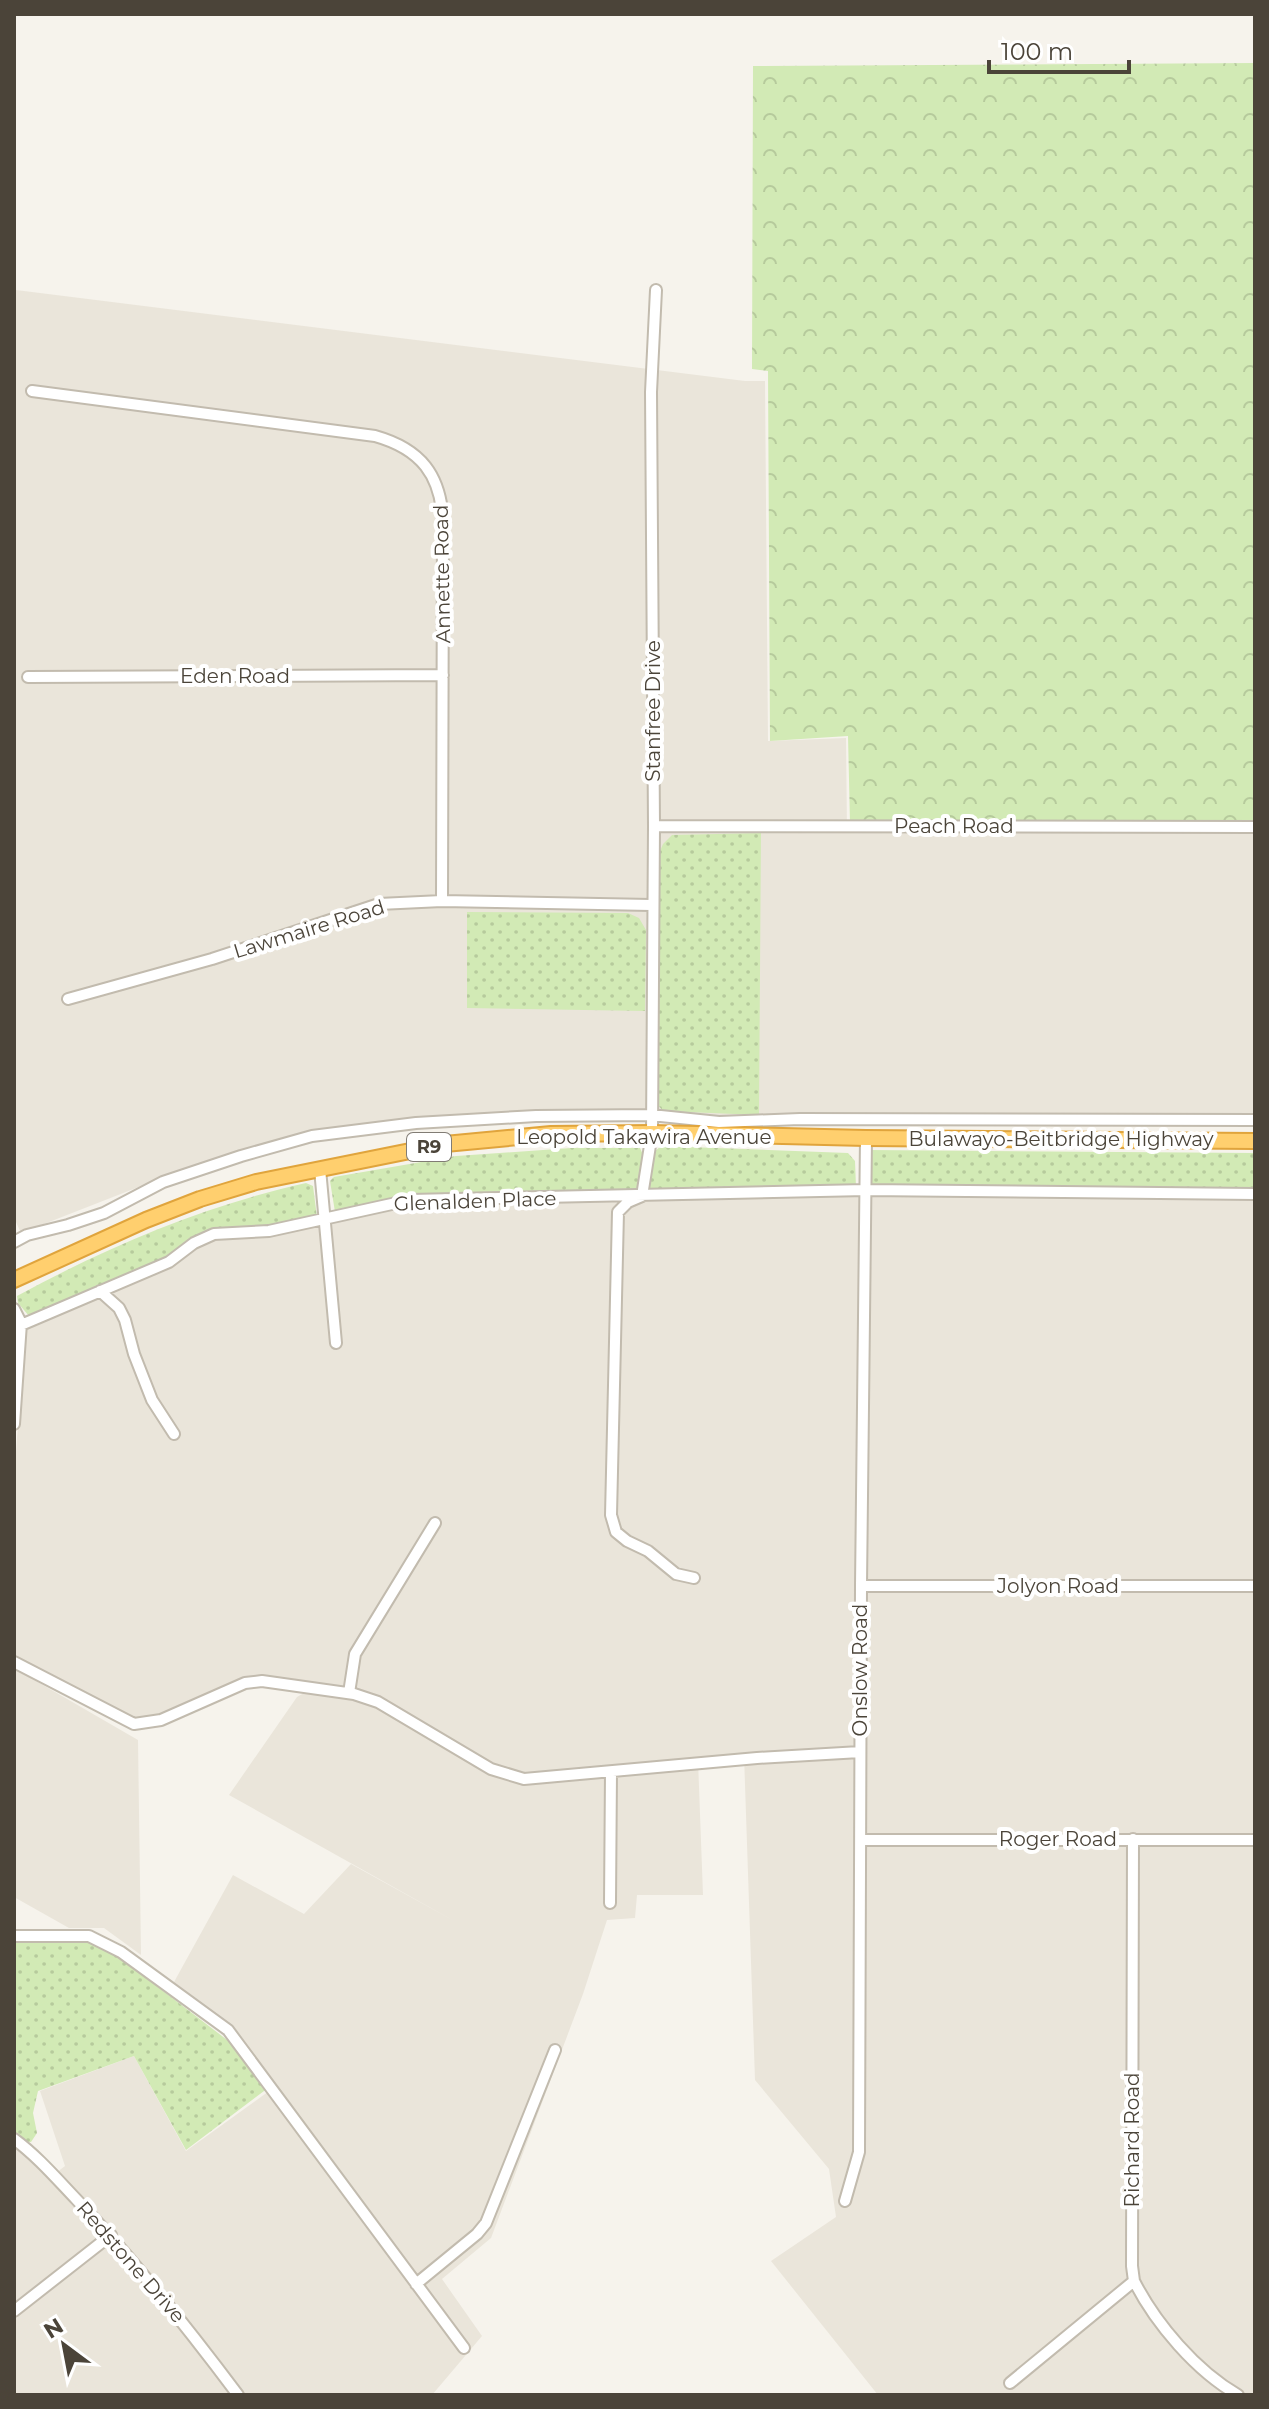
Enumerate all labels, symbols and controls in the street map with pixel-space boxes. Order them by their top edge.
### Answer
scale bar [989,24,1129,74]
text: 100 m [1001,37,1073,66]
street label: Annette Road [429,504,455,644]
street label: Stanfree Drive [641,640,665,782]
street label: Eden Road [180,664,290,688]
street label: Peach Road [894,814,1014,838]
street label: Lawmaire Road [231,895,387,963]
street label: Leopold Takawira Avenue [516,1125,772,1149]
street label: Bulawayo-Beitbridge Highway [909,1127,1214,1151]
road number: R9 [407,1133,451,1161]
street label: Glenalden Place [393,1186,557,1216]
street label: Jolyon Road [996,1574,1119,1598]
street label: Onslow Road [848,1604,872,1736]
street label: Roger Road [999,1827,1117,1851]
street label: Richard Road [1120,2072,1144,2208]
street label: Redstone Drive [72,2196,190,2328]
north arrow [24,2305,104,2385]
text: N [39,2312,68,2345]

